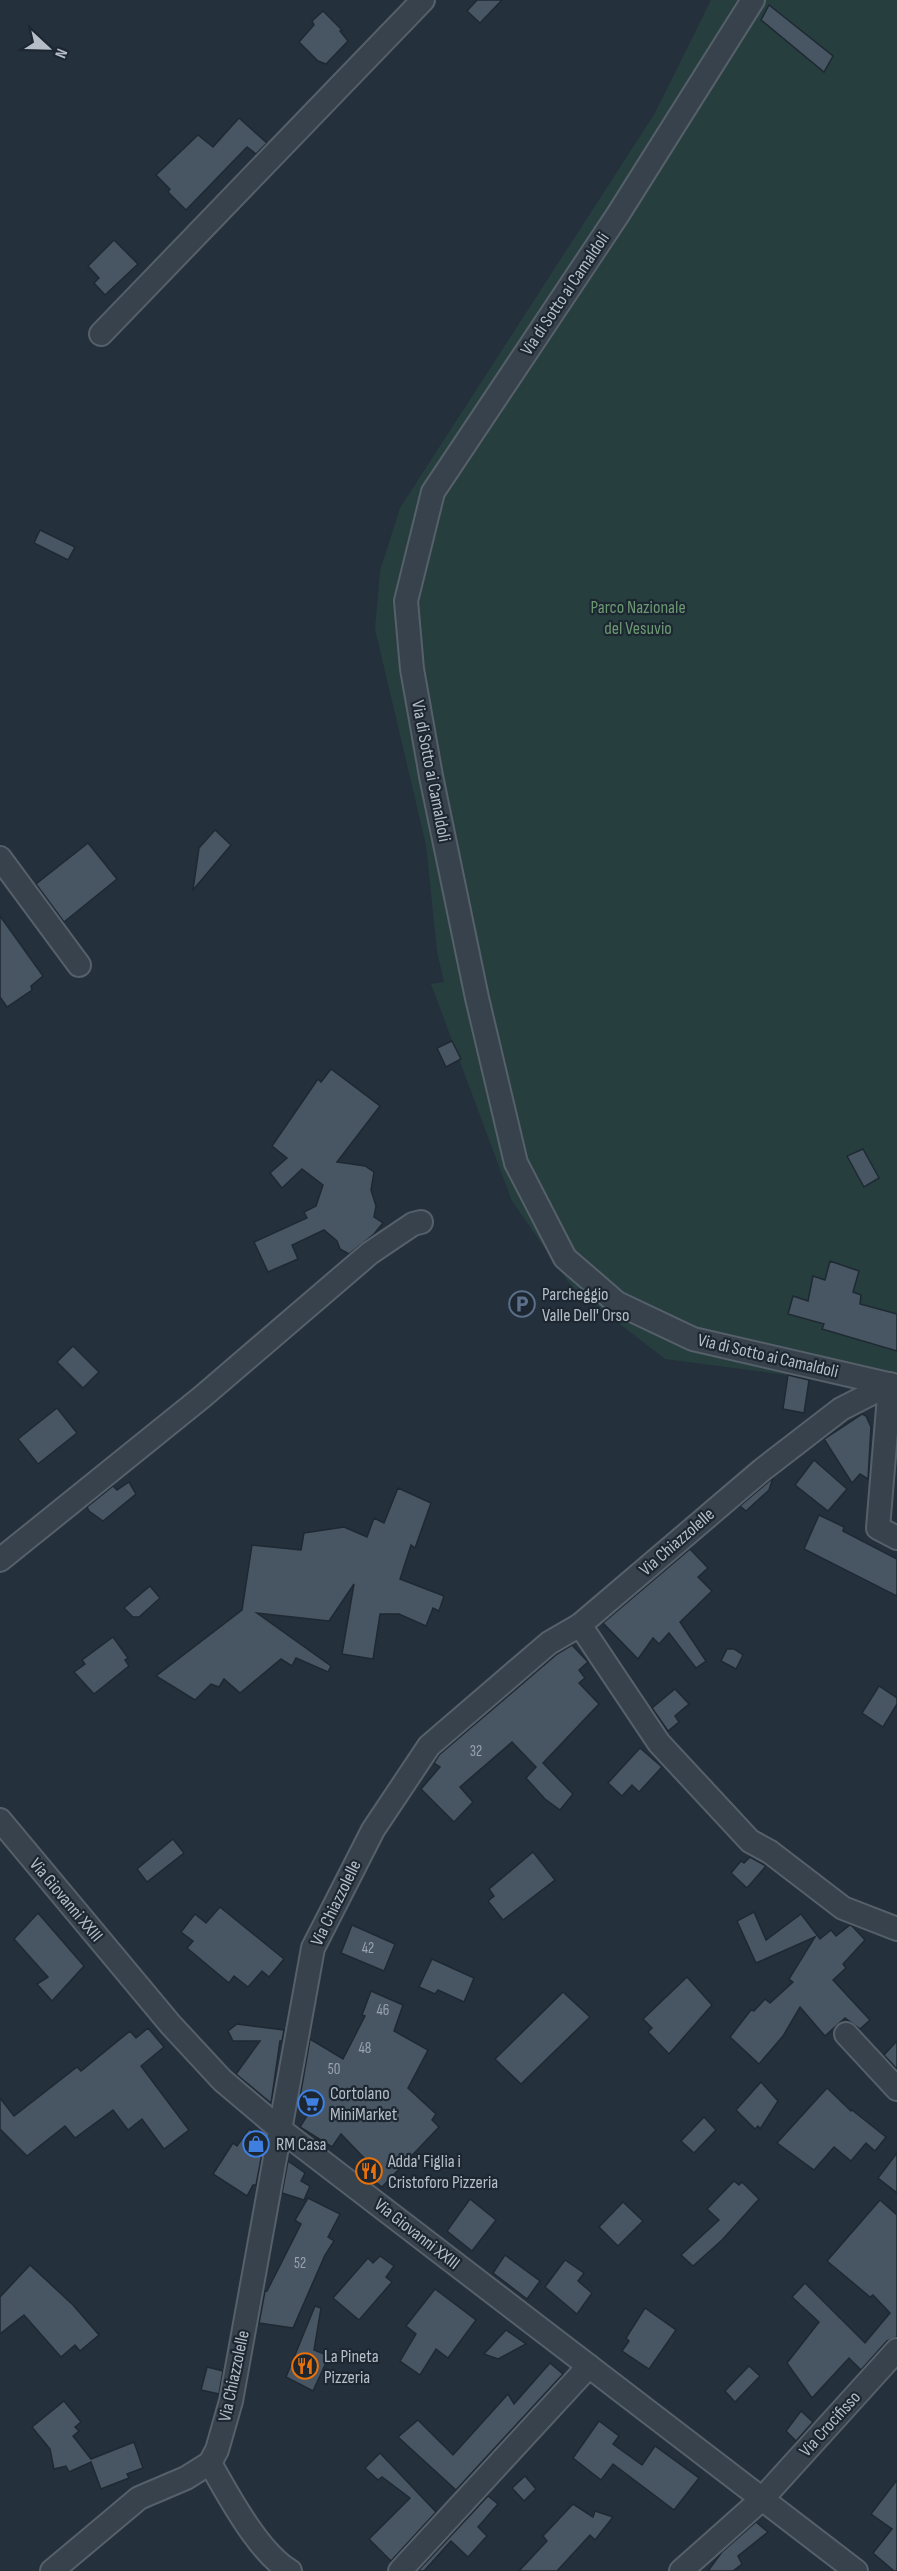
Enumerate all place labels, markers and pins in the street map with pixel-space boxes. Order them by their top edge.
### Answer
place label: Parcheggio Valle Dell' Orso [542,1284,629,1326]
parking icon: Parcheggio Valle Dell' Orso [507,1289,537,1319]
place label: Cortolano MiniMarket [330,2083,398,2125]
supermarket icon: Cortolano MiniMarket [296,2088,326,2118]
shop icon: RM Casa [241,2129,271,2159]
place label: RM Casa [276,2134,327,2155]
place label: Adda' Figlia i Cristoforo Pizzeria [387,2151,498,2193]
restaurant icon: Adda' Figlia i Cristoforo Pizzeria [354,2156,384,2186]
place label: La Pineta Pizzeria [324,2346,379,2388]
restaurant icon: La Pineta Pizzeria [290,2351,320,2381]

